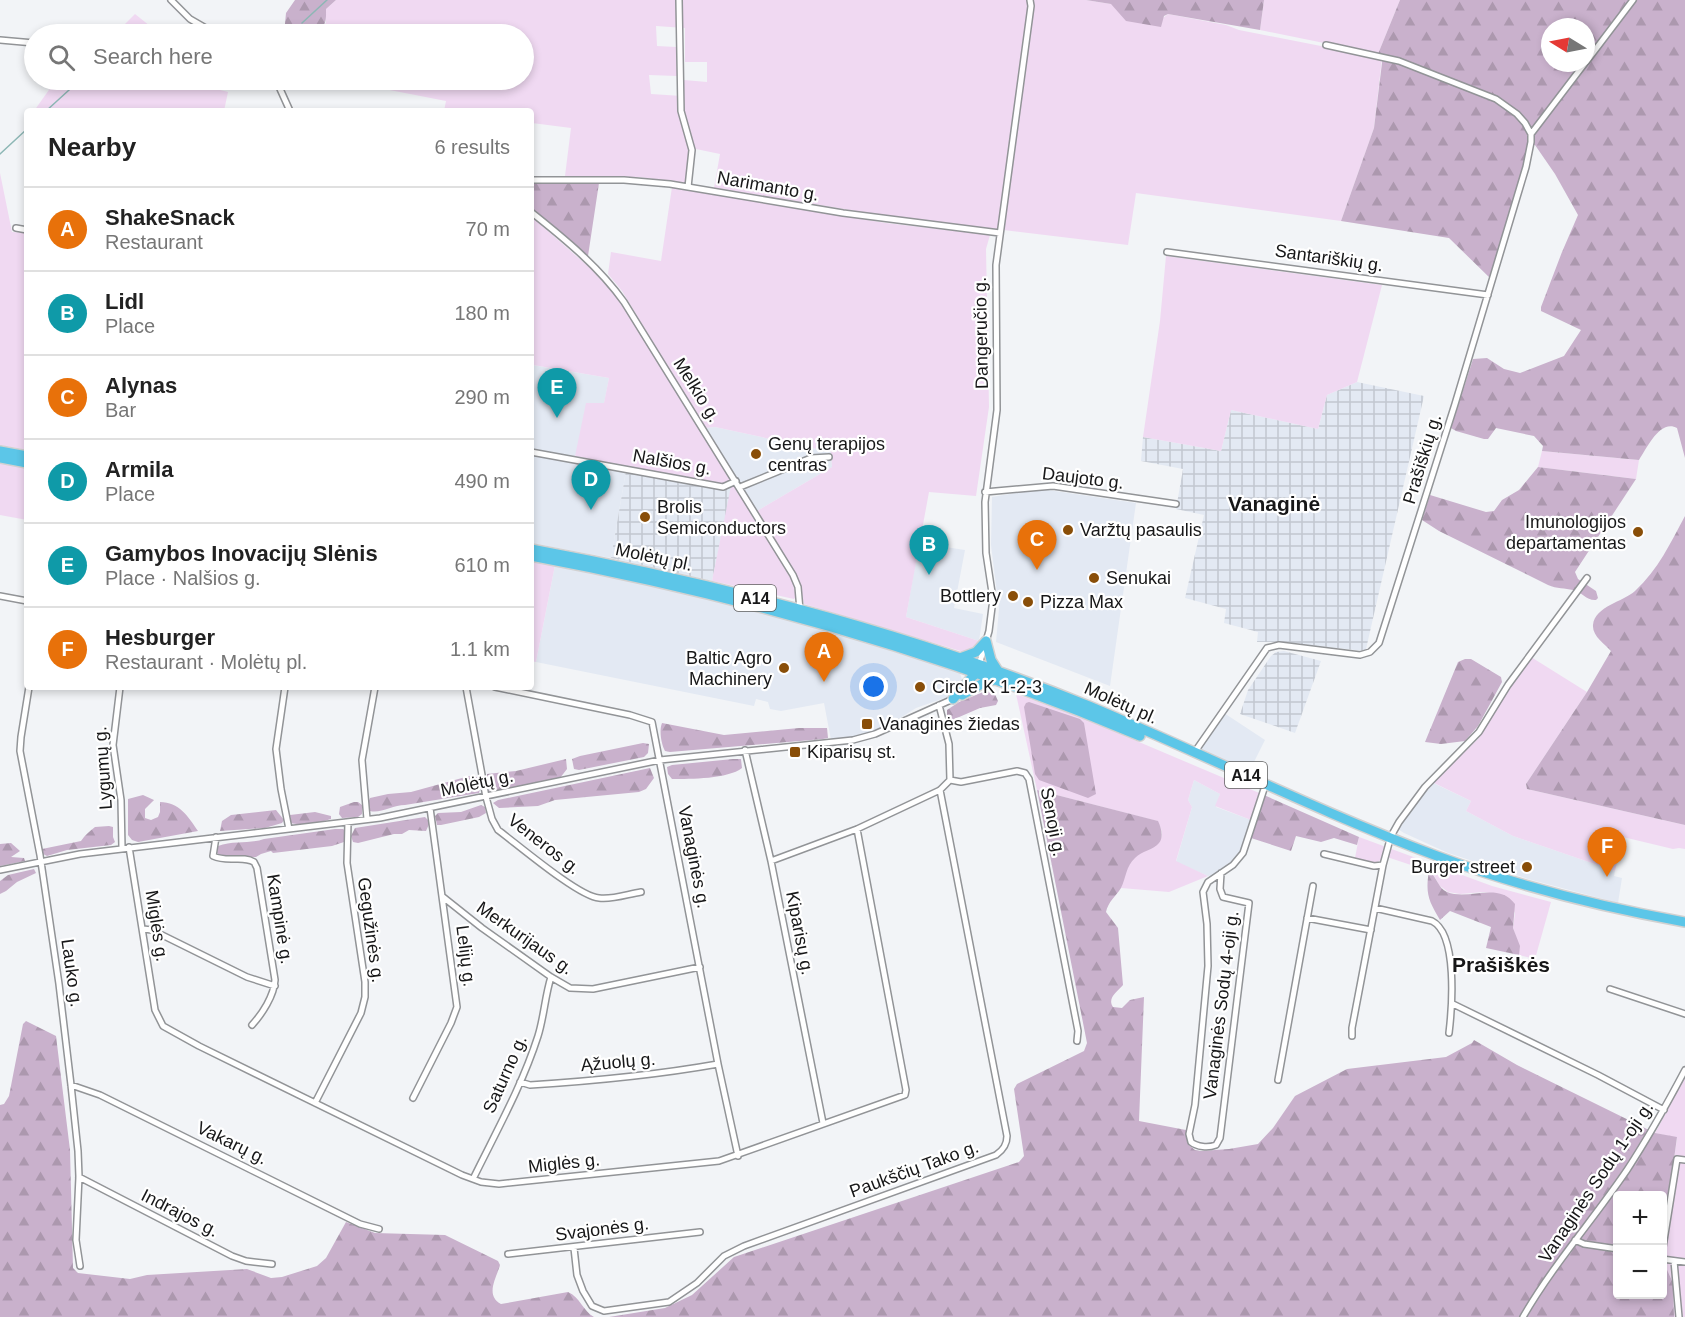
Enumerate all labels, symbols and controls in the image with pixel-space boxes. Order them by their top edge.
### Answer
north arrow [1541,18,1595,72]
search box [24,24,534,90]
icon: search [45,41,78,74]
text: Search here [93,44,213,69]
text: Nearby [48,132,136,162]
text: 6 results [434,136,510,158]
street label: Narimanto g. [716,167,820,205]
text: ShakeSnack [105,205,235,230]
text: A [60,218,75,240]
text: 70 m [466,218,510,240]
text: Restaurant [105,231,203,253]
street label: Santariškių g. [1274,241,1384,275]
street label: Dangeručio g. [970,277,992,389]
text: Lidl [105,289,144,314]
text: B [60,302,75,324]
text: 180 m [454,302,510,324]
text: Place [105,315,155,337]
street label: Melkio g. [669,354,725,426]
pin: E [538,368,576,418]
text: Alynas [105,373,177,398]
text: C [60,386,75,408]
text: 290 m [454,386,510,408]
text: Bar [105,399,136,421]
street label: Prašiškių g. [1399,412,1445,506]
place label: Genų terapijos centras [768,434,885,475]
street label: Nalšios g. [631,445,713,479]
marker: Genų terapijos centras [749,447,763,461]
text: Armila [105,457,173,482]
pin: D [572,460,610,510]
street label: Daujoto g. [1041,463,1125,493]
text: D [60,470,75,492]
text: 490 m [454,470,510,492]
text: Place [105,483,155,505]
district label: Vanaginė [1228,492,1320,515]
place label: Brolis Semiconductors [657,497,786,538]
marker: Brolis Semiconductors [638,510,652,524]
place label: Imunologijos departamentas [1506,512,1626,553]
pin: C [1018,520,1056,570]
place label: Varžtų pasaulis [1080,520,1202,540]
marker: Varžtų pasaulis [1061,523,1075,537]
marker: Imunologijos departamentas [1631,525,1645,539]
pin: B [910,526,948,575]
street label: Molėtų pl. [614,539,694,575]
text: Gamybos Inovacijų Slėnis [105,541,378,566]
text: E [61,554,74,576]
text: 610 m [454,554,510,576]
text: Place · Nalšios g. [105,567,261,589]
place label: Senukai [1106,568,1171,588]
marker: Senukai [1087,571,1101,585]
road number: A14 [734,585,776,611]
place label: Bottlery [940,586,1001,606]
marker: Bottlery [1006,589,1020,603]
place label: Pizza Max [1040,592,1123,612]
marker: Pizza Max [1021,595,1035,609]
text: Hesburger [105,625,215,650]
pin: A [804,632,844,682]
text: F [61,638,74,660]
text: 1.1 km [450,638,510,660]
place label: Baltic Agro Machinery [686,648,772,689]
text: Restaurant · Molėtų pl. [105,651,307,673]
marker: Baltic Agro Machinery [777,661,791,675]
your location [859,672,888,701]
place label: Circle K 1-2-3 [932,677,1042,697]
street label: Molėtų pl. [1081,678,1161,728]
marker: Circle K 1-2-3 [913,680,927,694]
place label: Vanaginės žiedas [879,714,1020,734]
marker: Vanaginės žiedas [860,717,874,731]
street label: Lygumų g. [90,726,116,810]
place label: Kiparisų st. [807,742,896,762]
marker: Kiparisų st. [788,745,802,759]
road number: A14 [1225,762,1267,788]
street label: Molėtų g. [439,766,515,800]
street label: Senoji g. [1036,786,1070,858]
street label: Vanaginės g. [674,804,714,910]
street label: Veneros g. [504,810,584,878]
pin: F [1588,828,1626,877]
place label: Burger street [1411,857,1515,877]
marker: Burger street [1520,860,1534,874]
street label: Kampinė g. [263,872,297,966]
street label: Gegužinės g. [354,876,388,984]
street label: Miglės g. [141,889,173,963]
street label: Kiparisų g. [782,889,818,977]
street label: Merkurijaus g. [473,897,577,979]
street label: Vanaginės Sodų 4-oji g. [1200,910,1242,1100]
street label: Lelijų g. [452,924,480,988]
street label: Lauko g. [57,937,87,1009]
district label: Prašiškės [1452,953,1550,976]
street label: Saturno g. [479,1032,531,1116]
street label: Ąžuolų g. [580,1049,656,1075]
street label: Vanaginės Sodų 1-oji g. [1535,1098,1657,1266]
street label: Vakarų g. [194,1117,270,1169]
street label: Paukščių Tako g. [847,1136,981,1202]
street label: Miglės g. [527,1149,601,1177]
street label: Indrajos g. [138,1185,222,1241]
map controls [1613,1191,1667,1299]
button: + [1613,1191,1667,1245]
street label: Svajonės g. [554,1213,650,1245]
button: − [1613,1245,1667,1299]

